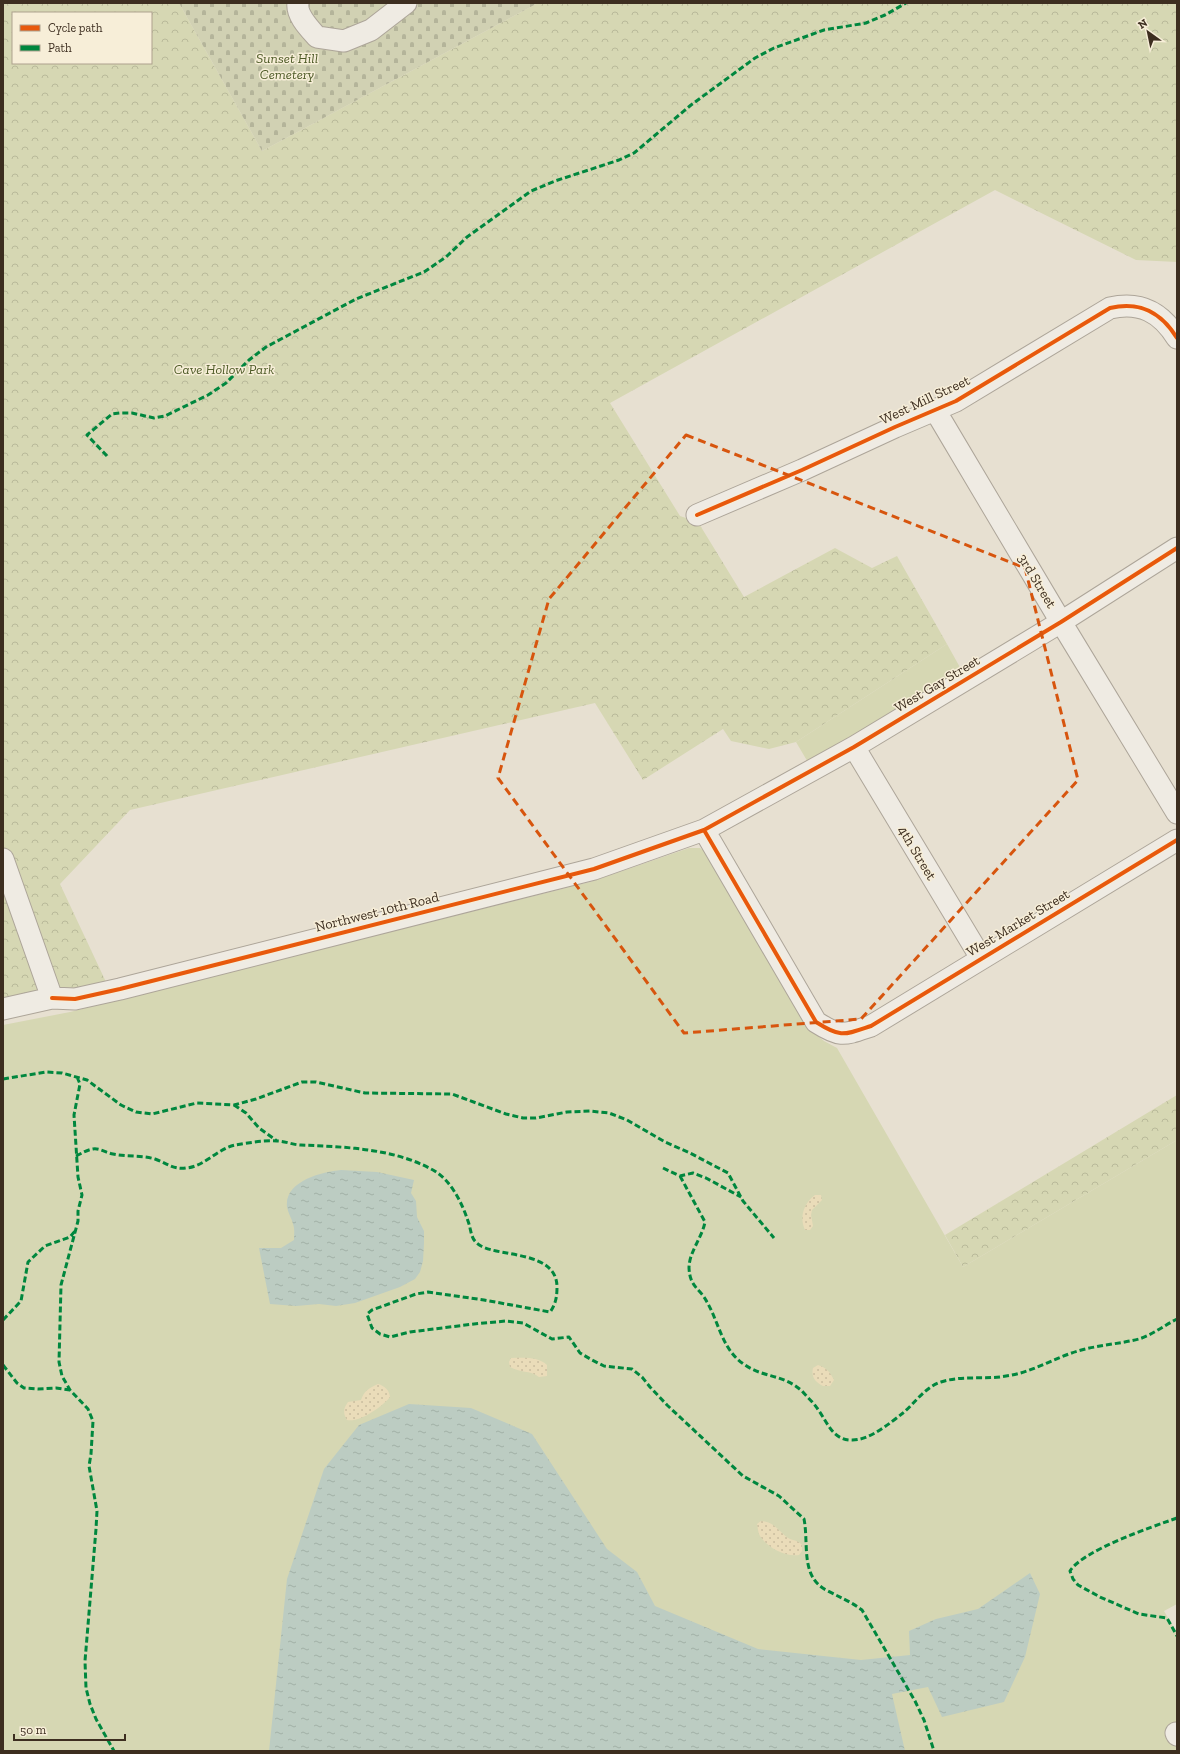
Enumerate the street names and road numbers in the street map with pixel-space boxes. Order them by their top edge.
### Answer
street label: West Mill Street [877,371,973,428]
street label: 3rd Street [1014,551,1060,612]
street label: West Gay Street [891,651,983,716]
street label: 4th Street [894,823,940,884]
street label: West Market Street [963,885,1073,960]
street label: Northwest 10th Road [313,888,441,936]

